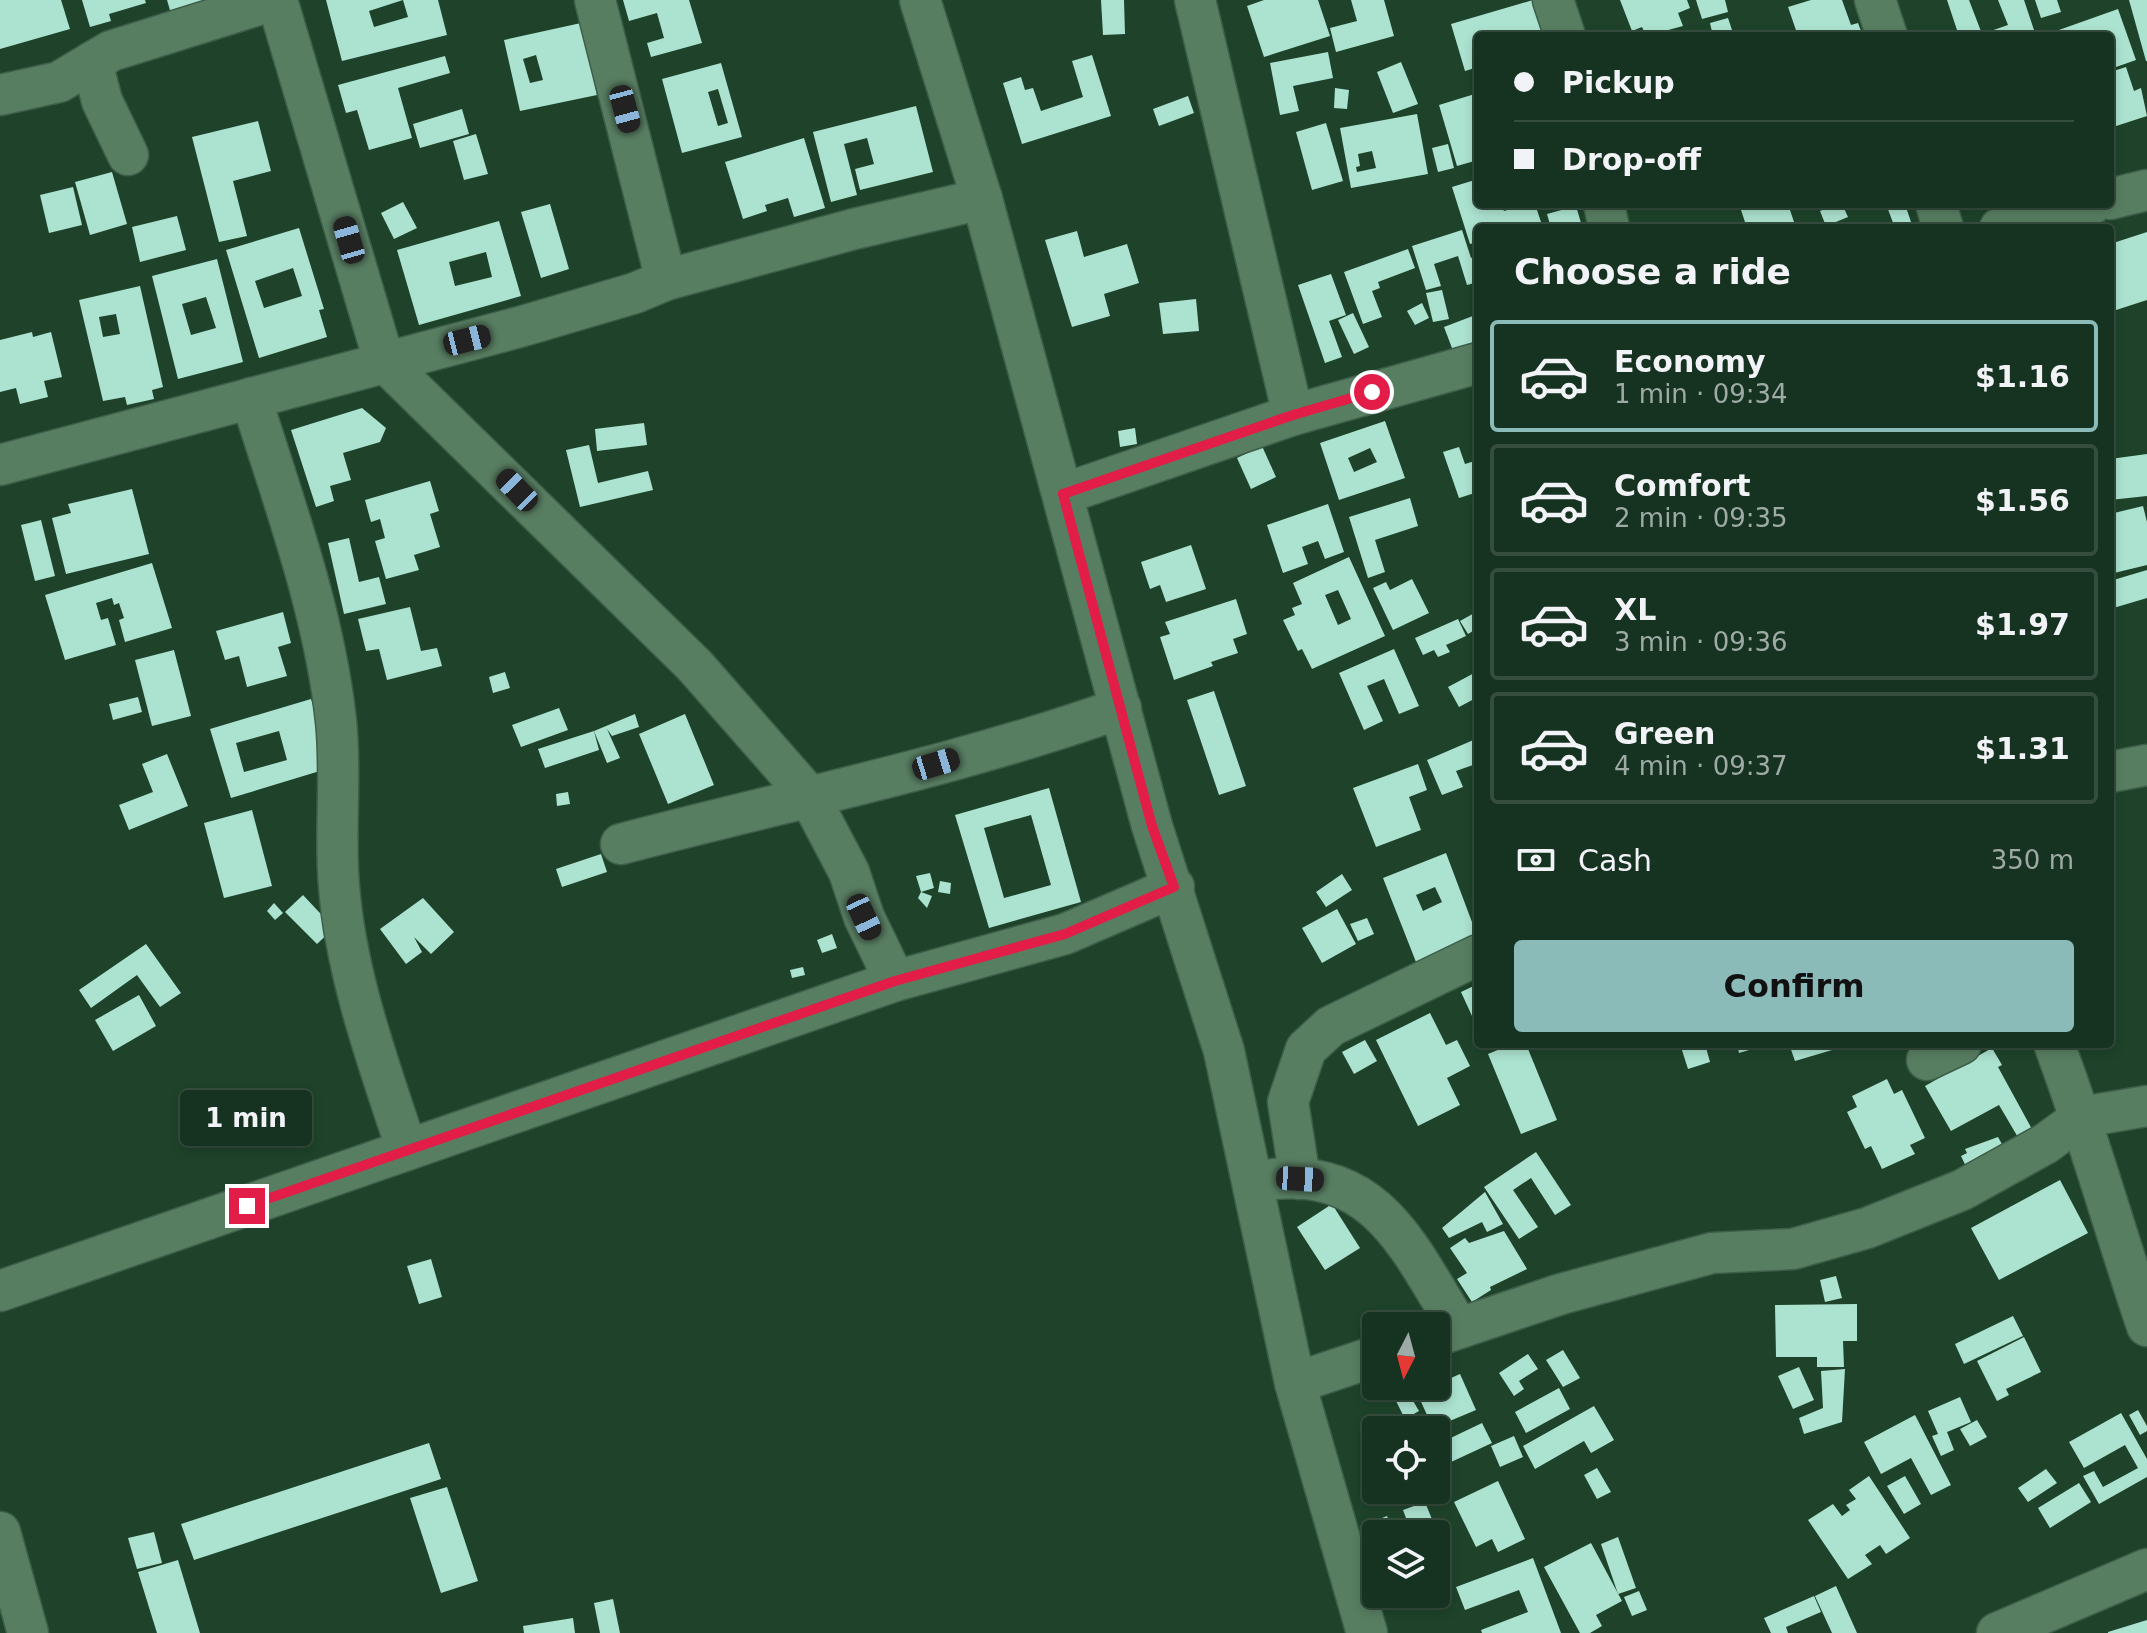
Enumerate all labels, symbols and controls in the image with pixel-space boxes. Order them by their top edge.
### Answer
text: Pickup [1562,65,1675,100]
car [607,83,643,135]
text: Drop-off [1562,142,1701,177]
car [331,214,367,266]
text: Choose a ride [1514,251,1791,292]
car [441,323,493,357]
icon: car [1518,340,1590,412]
text: Economy [1614,344,1766,379]
text: $1.16 [1975,359,2070,394]
route start [1354,374,1390,410]
text: 1 min · 09:34 [1614,379,1788,409]
car [492,464,542,516]
icon: car [1518,464,1590,536]
text: Comfort [1614,468,1751,503]
text: $1.56 [1975,483,2070,518]
text: 2 min · 09:35 [1614,503,1788,533]
icon: car [1518,588,1590,660]
text: XL [1614,592,1656,627]
text: $1.97 [1975,607,2070,642]
text: 3 min · 09:36 [1614,627,1788,657]
icon: car [1518,712,1590,784]
text: Green [1614,716,1715,751]
text: $1.31 [1975,731,2070,766]
car [910,746,962,782]
text: 4 min · 09:37 [1614,751,1788,781]
icon: cash [1514,838,1558,882]
text: Cash [1578,843,1652,878]
text: 350 m [1991,845,2074,875]
car [843,890,885,944]
button: Confirm [1514,940,2074,1032]
callout: 1 min [181,1090,313,1146]
text: 1 min [205,1103,287,1133]
car [1275,1166,1325,1192]
route end [229,1188,265,1224]
north arrow [1362,1312,1450,1400]
map controls [1362,1312,1450,1608]
button: locate [1362,1416,1450,1504]
button: layers [1362,1520,1450,1608]

